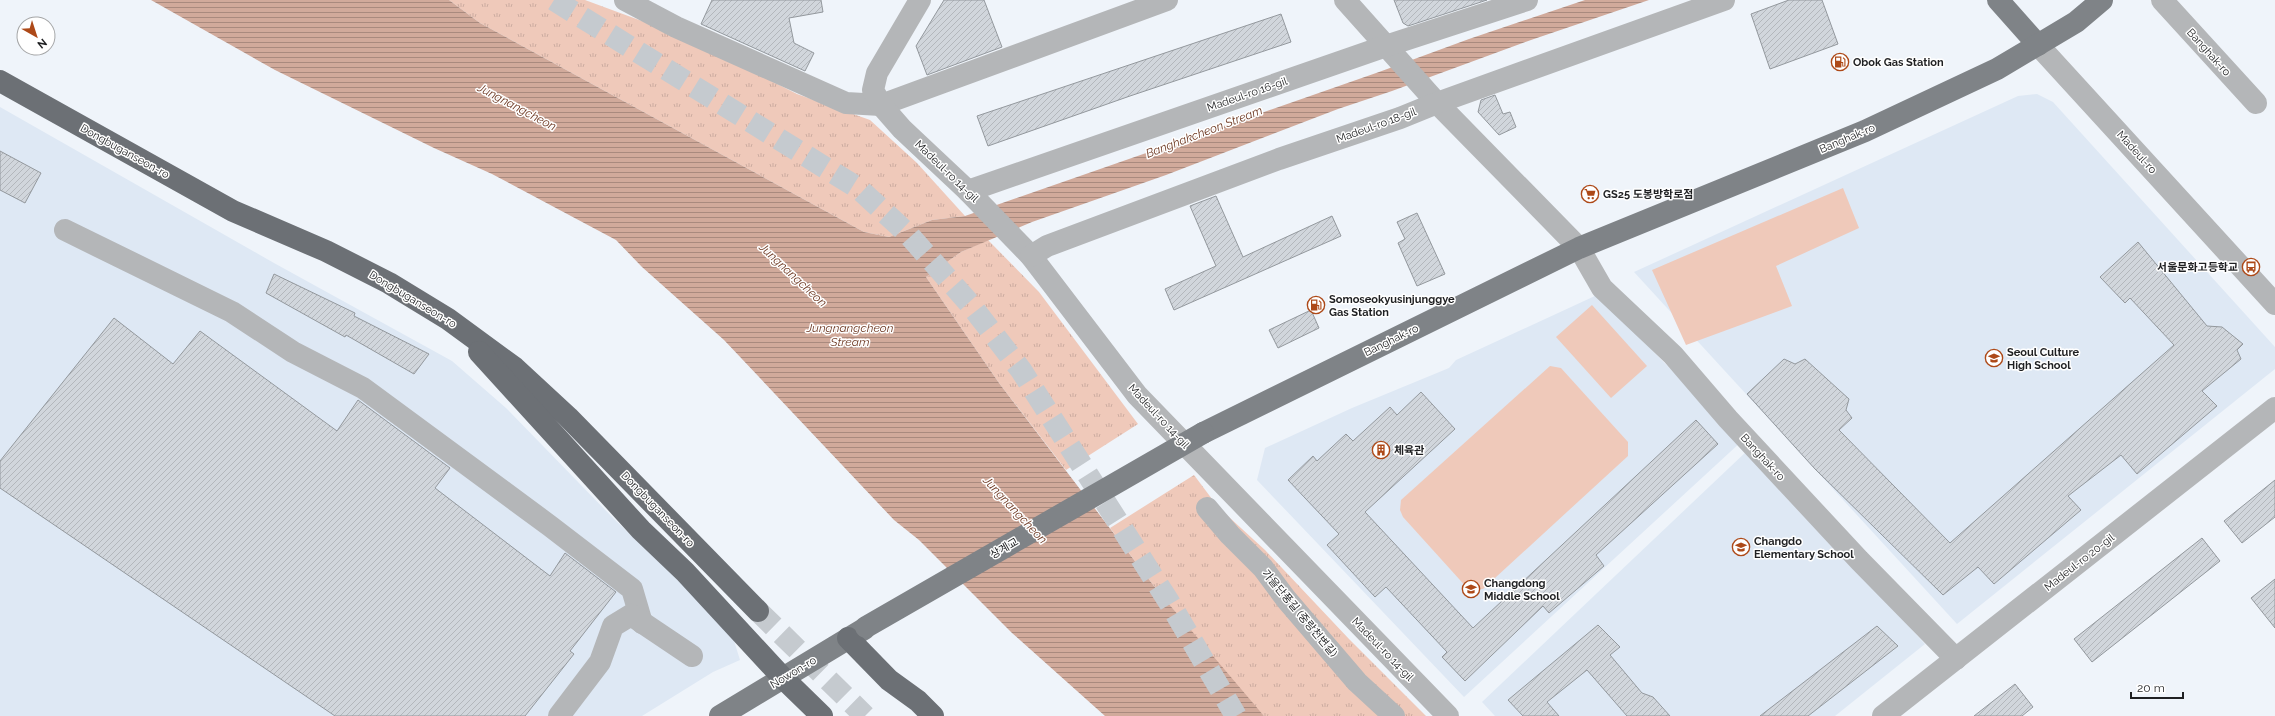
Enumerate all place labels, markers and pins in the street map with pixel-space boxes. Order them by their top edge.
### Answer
fuel station icon: Obok Gas Station [1830,52,1850,72]
place label: Obok Gas Station [1853,56,1944,69]
supermarket icon: GS25 도봉방학로점 [1580,184,1600,204]
place label: GS25 도봉방학로점 [1603,188,1693,201]
bus stop icon: 서울문화고등학교 [2241,257,2261,277]
place label: 서울문화고등학교 [2157,261,2238,274]
place label: Somoseokyusinjunggye Gas Station [1329,293,1455,319]
fuel station icon: Somoseokyusinjunggye Gas Station [1306,295,1326,315]
place label: Seoul Culture High School [2007,346,2080,372]
school or university icon: Seoul Culture High School [1984,348,2004,368]
building icon: 체육관 [1371,440,1391,460]
place label: 체육관 [1394,444,1424,457]
place label: Changdo Elementary School [1754,535,1854,561]
school or university icon: Changdo Elementary School [1731,537,1751,557]
place label: Changdong Middle School [1484,577,1560,603]
school or university icon: Changdong Middle School [1461,579,1481,599]

